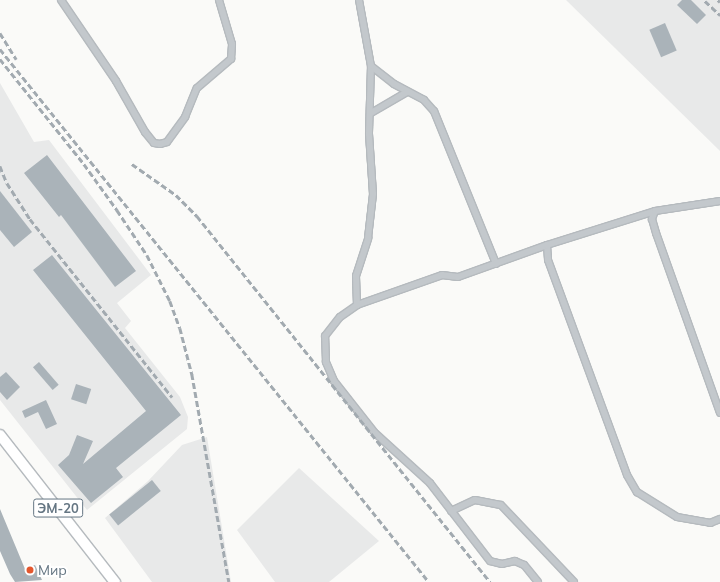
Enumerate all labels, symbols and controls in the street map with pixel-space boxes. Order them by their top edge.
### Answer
road number: ЭМ-20 [33,497,83,519]
place label: Мир [38,562,67,578]
marker: Мир [25,565,35,575]

